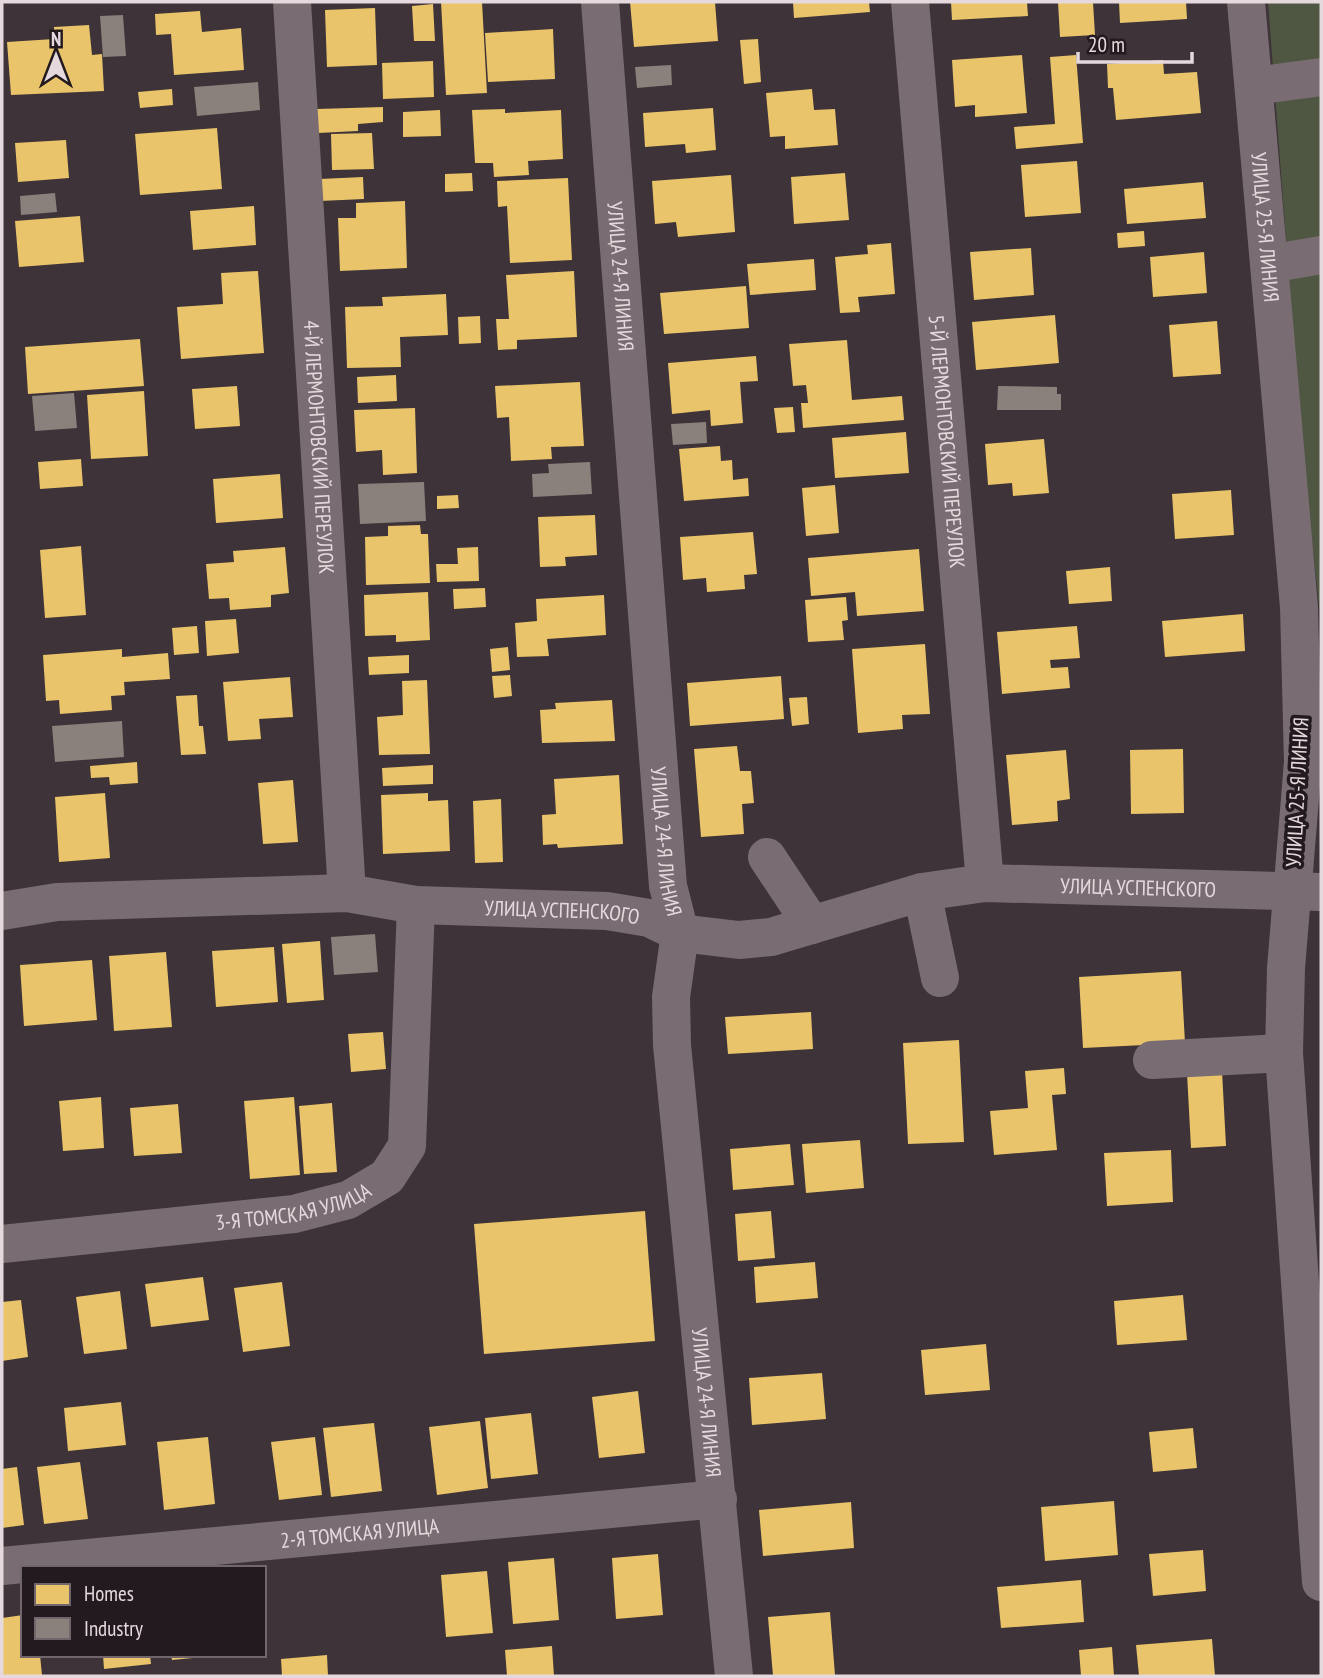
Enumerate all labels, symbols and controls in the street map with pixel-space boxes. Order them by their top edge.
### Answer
north arrow [21,21,91,91]
scale bar [1078,21,1192,65]
text: N [51,27,61,51]
text: 20 m [1088,31,1125,58]
street label: УЛИЦА 25-Я ЛИНИЯ [1246,151,1286,303]
street label: УЛИЦА 24-Я ЛИНИЯ [602,200,640,352]
street label: 5-Й ЛЕРМОНТОВСКИЙ ПЕРЕУЛОК [923,314,972,569]
street label: 4-Й ЛЕРМОНТОВСКИЙ ПЕРЕУЛОК [298,319,341,575]
street label: УЛИЦА 25-Я ЛИНИЯ [1280,716,1314,868]
street label: УЛИЦА 24-Я ЛИНИЯ [645,766,689,919]
street label: УЛИЦА УСПЕНСКОГО [1060,872,1216,903]
street label: УЛИЦА УСПЕНСКОГО [484,894,642,930]
street label: 3-Я ТОМСКАЯ УЛИЦА [214,1176,376,1236]
street label: УЛИЦА 24-Я ЛИНИЯ [686,1327,728,1479]
street label: 2-Я ТОМСКАЯ УЛИЦА [279,1512,440,1553]
legend [21,1566,266,1657]
text: Homes [84,1580,134,1607]
text: Industry [84,1615,143,1642]

